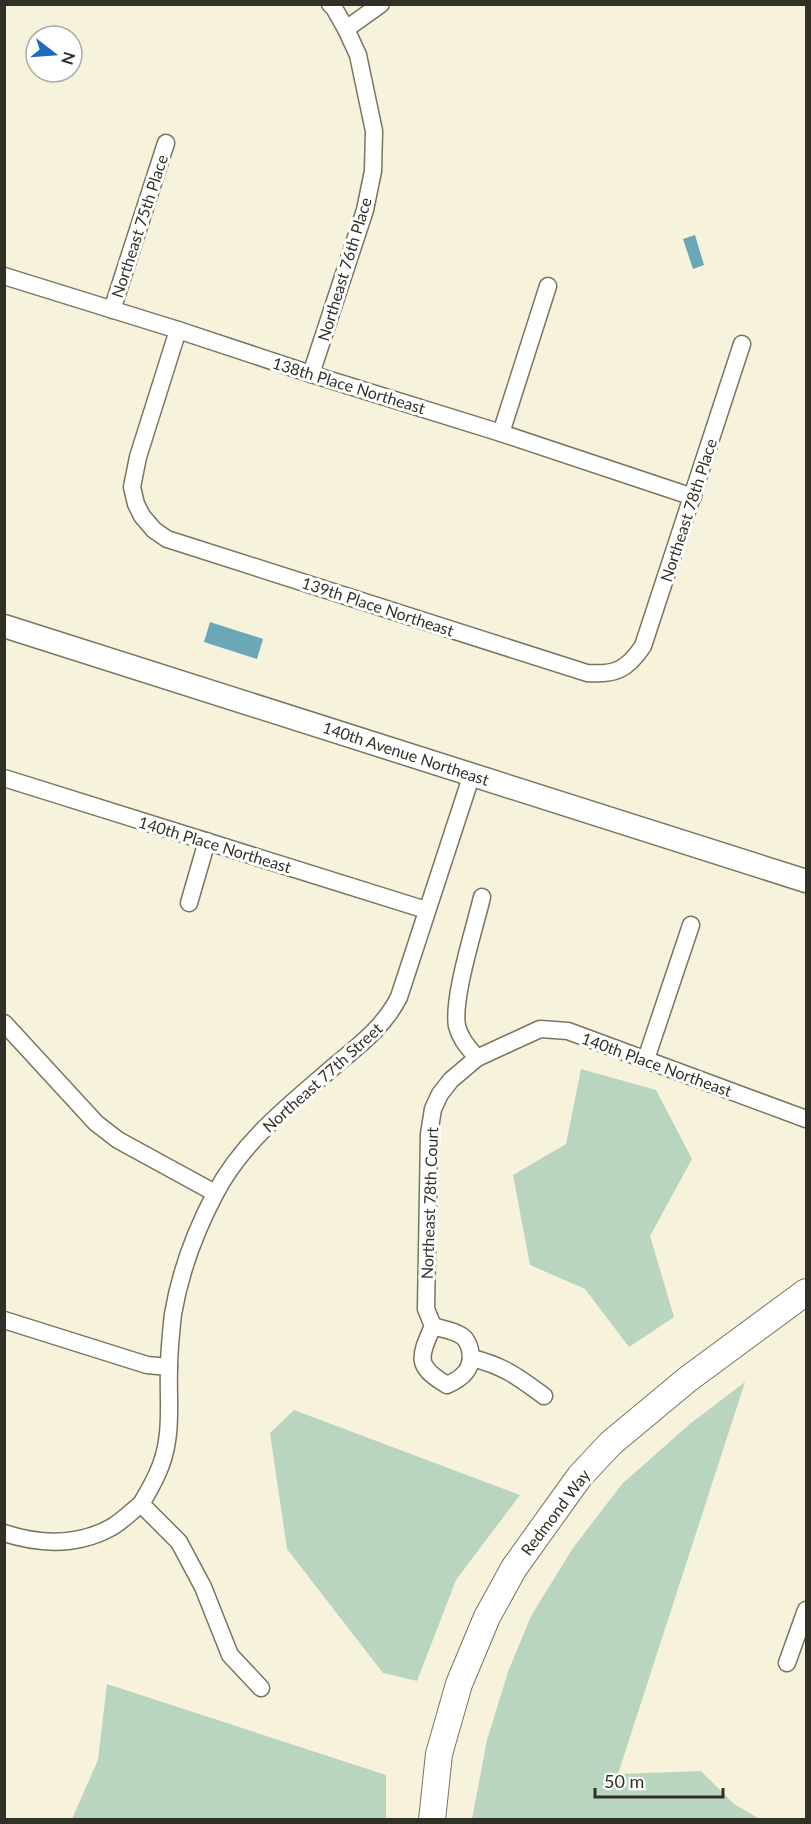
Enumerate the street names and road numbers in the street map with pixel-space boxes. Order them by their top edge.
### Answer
street label: Northeast 75th Place [107,152,171,300]
street label: Northeast 76th Place [313,195,375,343]
street label: 138th Place Northeast [270,353,428,417]
street label: Northeast 78th Place [656,436,720,584]
street label: 139th Place Northeast [300,572,457,640]
street label: 140th Avenue Northeast [320,717,492,789]
street label: 140th Place Northeast [136,812,294,876]
street label: Northeast 77th Street [258,1018,386,1136]
street label: 140th Place Northeast [579,1028,735,1100]
street label: Northeast 78th Court [417,1126,441,1279]
street label: Redmond Way [517,1465,594,1559]

